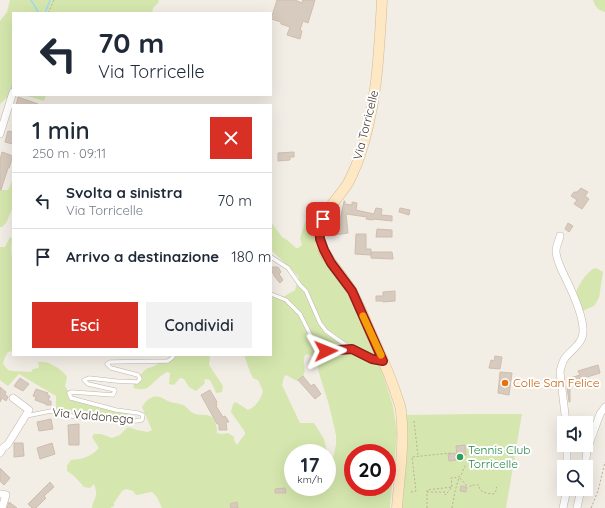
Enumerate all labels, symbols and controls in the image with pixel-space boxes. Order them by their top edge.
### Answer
text: 70 m [98,25,164,60]
icon: left [32,28,84,80]
text: Via Torricelle [98,60,205,83]
street label: Via Torricelle [350,88,381,161]
text: 1 min [32,115,90,145]
button: close [210,117,252,159]
text: 250 m · 09:11 [32,145,106,161]
text: Svolta a sinistra [66,183,182,202]
icon: left [32,190,54,212]
text: 70 m [218,191,252,210]
text: Via Torricelle [66,202,143,218]
pin [306,202,340,236]
icon: arrive [312,208,334,230]
icon: arrive [32,246,54,268]
text: Arrivo a destinazione [66,247,219,266]
text: 180 m [231,247,272,266]
button: Esci [32,302,138,348]
button: Condividi [146,302,252,348]
position arrow [305,330,347,372]
place label: Colle San Felice [513,375,600,390]
marker: Colle San Felice [500,378,510,388]
street label: Via Valdonega [52,404,134,427]
map controls [557,416,593,496]
button: sound [557,416,593,452]
place label: Tennis Club Torricelle [468,442,531,471]
speed limit sign: 20 [344,444,396,496]
text: 17 [301,452,319,477]
marker: Tennis Club Torricelle [455,452,465,462]
button: search [557,460,593,496]
text: km/h [297,473,323,486]

